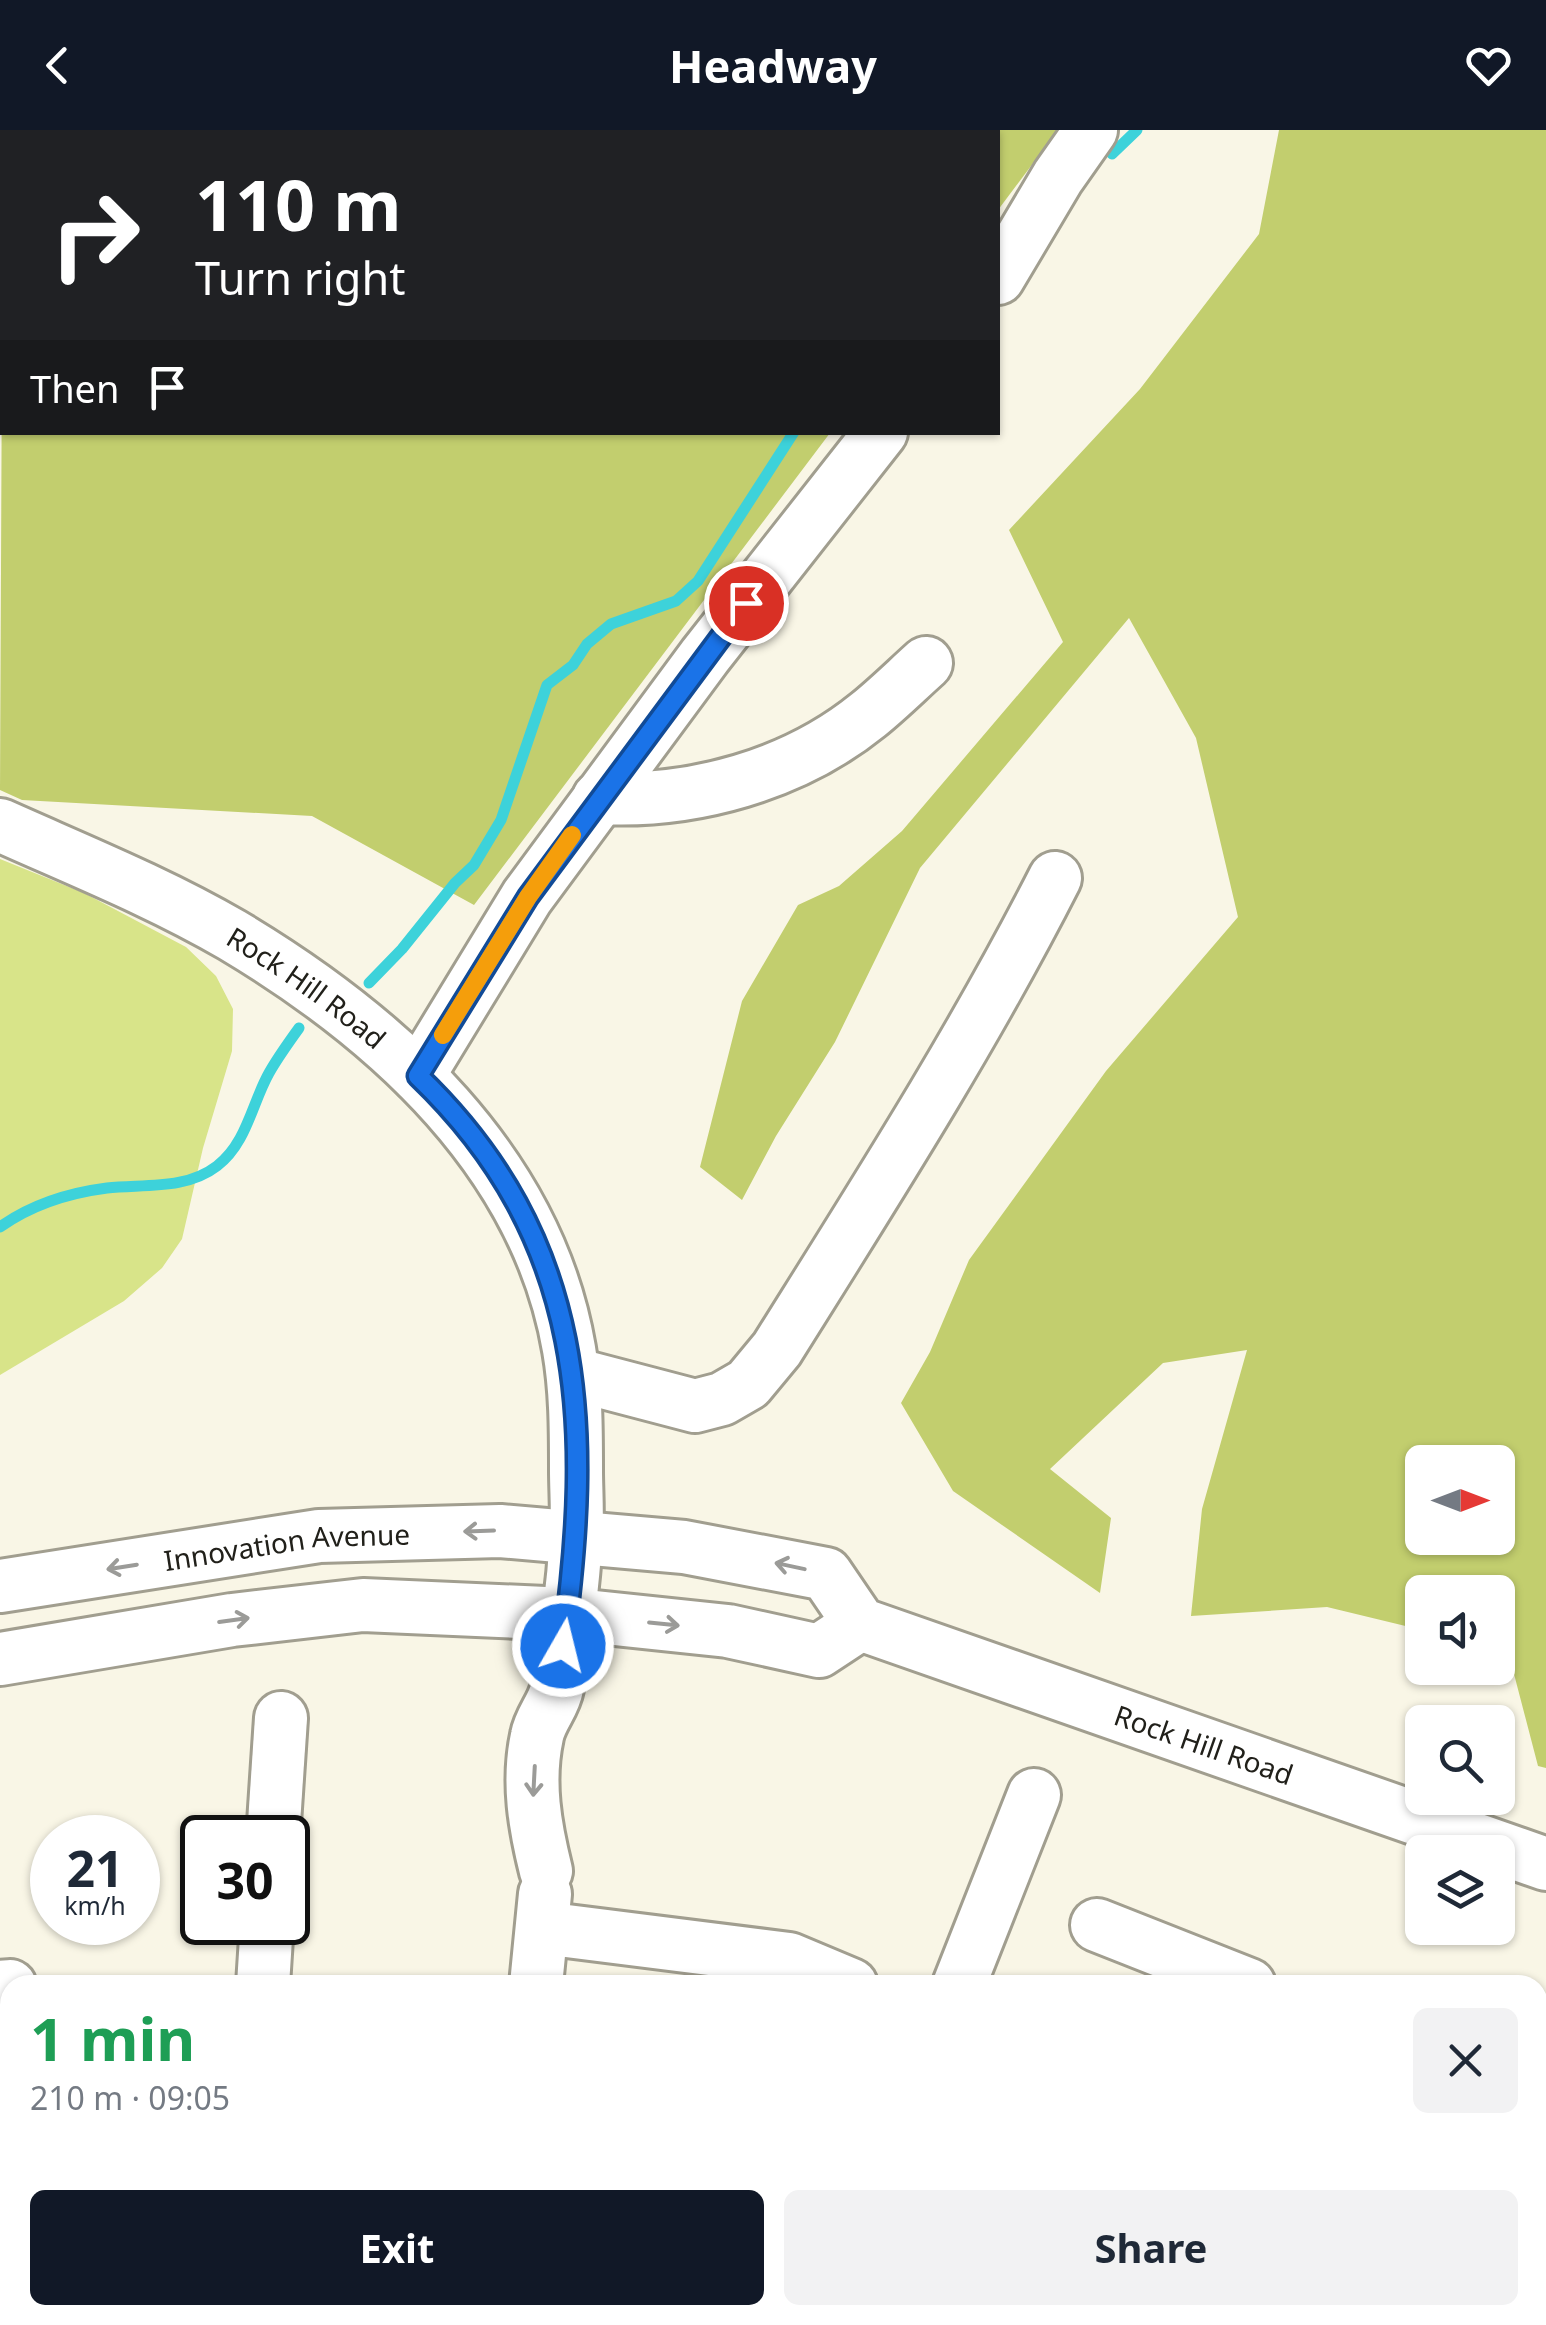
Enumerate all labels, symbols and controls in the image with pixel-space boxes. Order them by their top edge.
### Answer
text: Headway [669,35,877,96]
icon: back [30,38,85,93]
icon: heart [1461,38,1516,93]
text: 110 m [195,156,402,252]
icon: right [30,170,160,300]
text: Turn right [195,247,406,308]
icon: arrive [140,360,195,415]
text: Then [30,362,120,414]
pin [704,561,789,646]
icon: arrive [719,576,774,631]
street label: Rock Hill Road [220,917,394,1057]
north arrow [1405,1445,1515,1555]
map controls [1405,1445,1515,1945]
street label: Innovation Avenue [161,1514,410,1579]
one-way arrow [464,1522,496,1541]
one-way arrow [775,1556,807,1574]
one-way arrow [106,1558,139,1577]
button: sound [1405,1575,1515,1685]
position arrow [511,1594,615,1698]
one-way arrow [218,1610,250,1629]
one-way arrow [648,1615,680,1634]
street label: Rock Hill Road [1109,1695,1298,1793]
button: search [1405,1705,1515,1815]
one-way arrow [524,1764,543,1796]
speed limit sign: 30 [180,1815,310,1945]
text: 21 [66,1834,124,1902]
button: layers [1405,1835,1515,1945]
text: km/h [64,1888,126,1922]
text: 1 min [30,1997,195,2079]
button: close [1413,2008,1518,2113]
text: 210 m · 09:05 [30,2076,230,2119]
button: Exit [30,2190,764,2305]
button: Share [784,2190,1518,2305]

